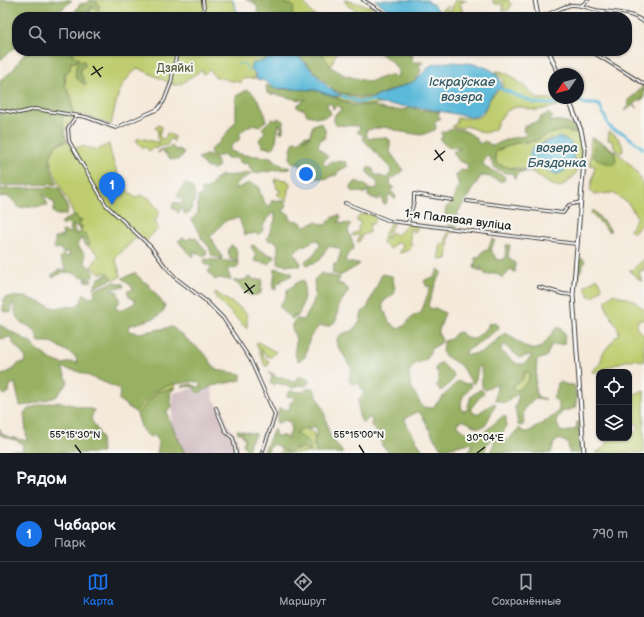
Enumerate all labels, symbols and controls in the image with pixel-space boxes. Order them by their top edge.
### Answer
search box [12,12,632,56]
icon: search [26,23,48,45]
text: Поиск [58,25,101,44]
park label: Дзяйкі [156,61,194,76]
north arrow [548,68,584,104]
water label: Іскраўскае возера [429,74,496,105]
water label: возера Бяздонка [527,140,587,171]
your location [296,164,316,184]
pin: 1 [99,172,125,205]
street label: 1-я Палявая вуліца [404,206,512,234]
map controls [596,369,632,441]
button: locate [596,369,632,405]
button: layers [596,405,632,441]
text: 55°15'30"N [49,429,101,441]
text: 55°15'00"N [334,429,384,441]
text: 30°04'E [466,432,504,444]
text: Рядом [16,469,67,489]
text: Чабарок [54,516,116,535]
text: 1 [26,526,32,542]
text: 790 m [592,526,628,542]
text: Парк [54,535,86,551]
tab: Карта [83,571,114,608]
tab: Маршрут [279,571,326,608]
tab: Сохранённые [492,571,561,608]

